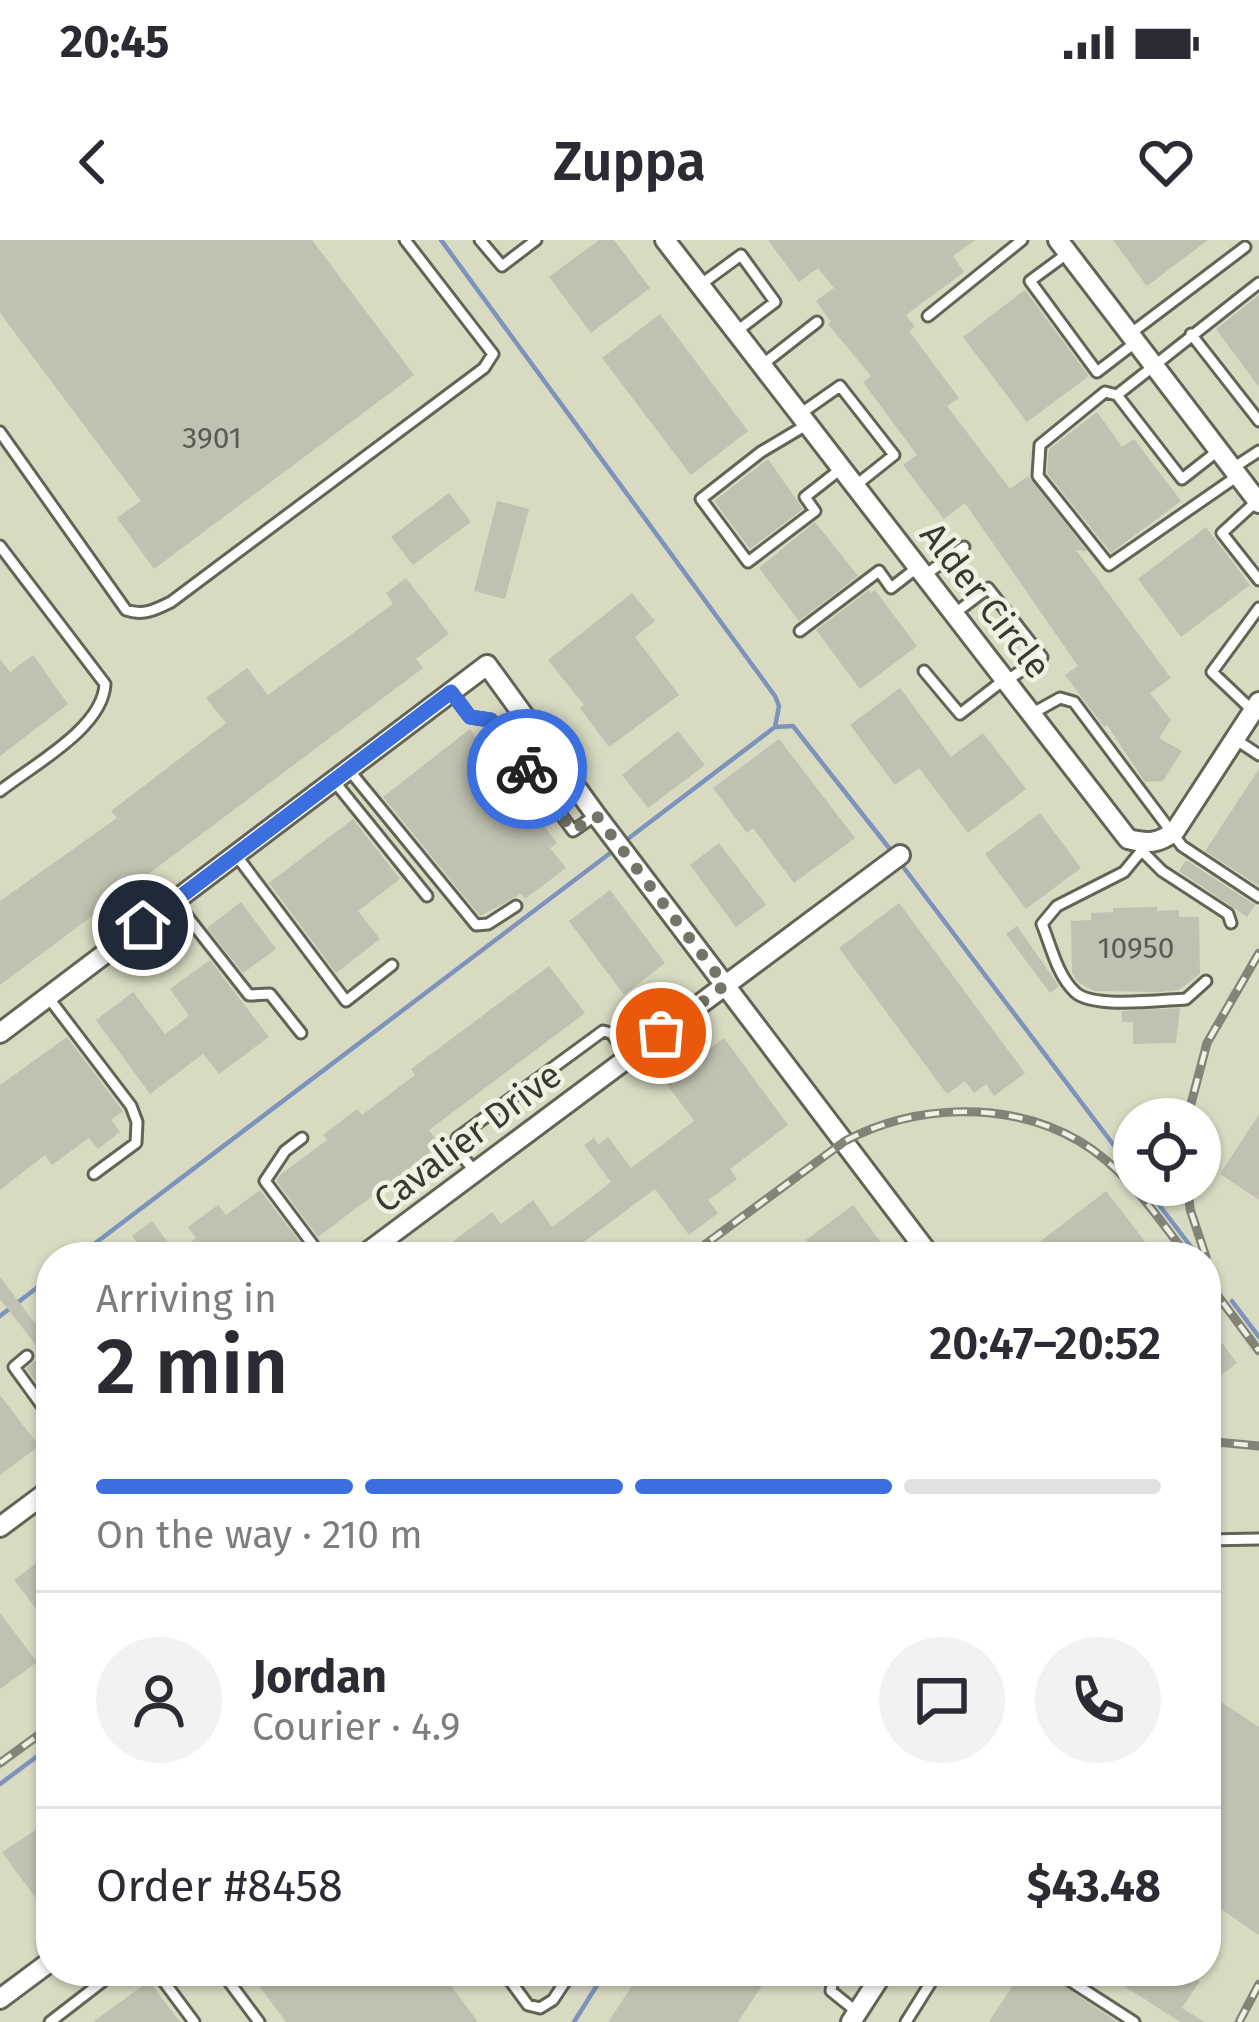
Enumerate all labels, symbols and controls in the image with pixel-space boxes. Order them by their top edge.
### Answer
text: 20:45 [60,15,169,69]
icon: back [60,129,126,195]
icon: heart [1133,129,1199,195]
text: Zuppa [553,130,706,194]
house number: 3901 [182,420,242,456]
street label: Alder Circle [911,514,1060,687]
courier [467,709,587,829]
icon: bike [494,736,560,802]
pin [92,874,194,976]
icon: home [110,892,176,958]
house number: 10950 [1098,930,1174,966]
pin [610,982,712,1084]
icon: bag [628,1000,694,1066]
street label: Cavalier Drive [365,1053,570,1223]
map controls [1113,1098,1221,1206]
button: locate [1113,1098,1221,1206]
text: Arriving in [96,1276,277,1322]
text: 20:47–20:52 [929,1317,1161,1371]
text: 2 min [96,1320,288,1414]
text: On the way · 210 m [96,1512,423,1558]
button: person [96,1637,222,1763]
button: chat [879,1637,1005,1763]
button: phone [1035,1637,1161,1763]
text: Jordan [252,1650,387,1704]
text: Courier · 4.9 [252,1704,461,1750]
text: Order #8458 [96,1859,343,1913]
text: $43.48 [1027,1859,1161,1913]

